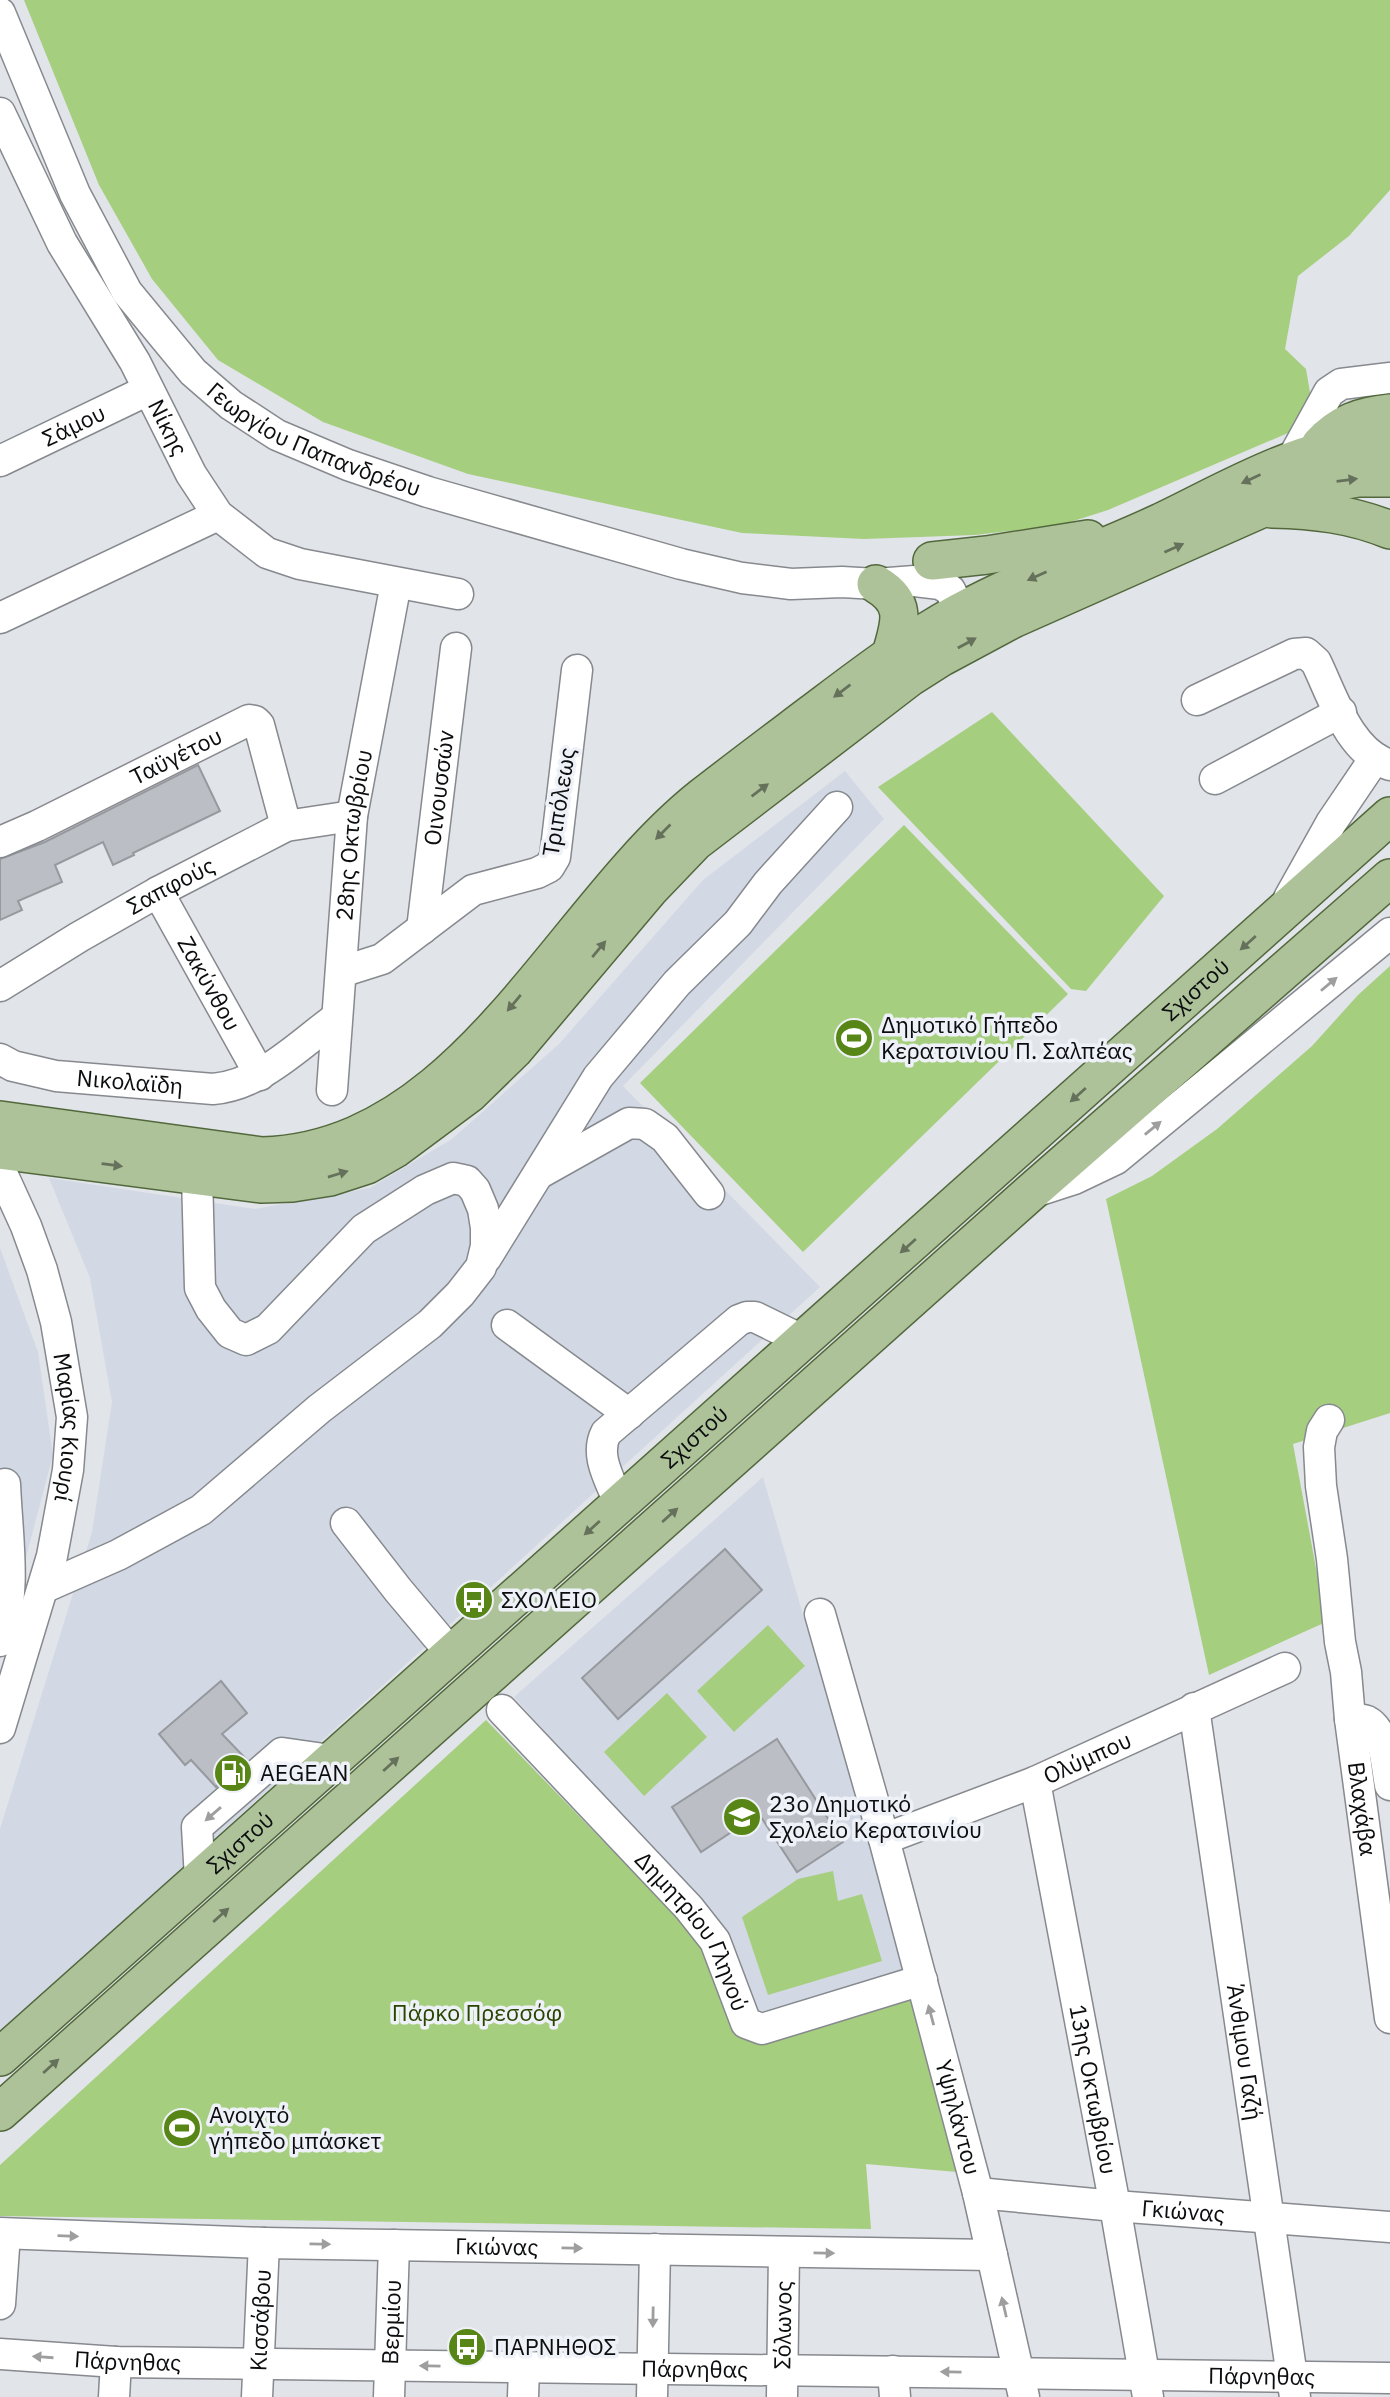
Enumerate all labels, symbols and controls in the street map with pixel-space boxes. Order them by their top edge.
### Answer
street label: Γεωργίου Παπανδρέου [201,375,425,503]
street label: Νίκης [142,394,195,460]
street label: Σάμου [37,397,110,453]
one-way arrow [1241,474,1261,485]
one-way arrow [1336,474,1358,485]
one-way arrow [1164,542,1184,554]
one-way arrow [1027,570,1047,582]
one-way arrow [957,637,977,648]
one-way arrow [833,683,851,697]
street label: Ταϋγέτου [125,720,227,791]
street label: Οινουσσών [416,728,460,847]
street label: Τριπόλεως [535,745,581,858]
street label: 28ης Οκτωβρίου [328,747,378,922]
one-way arrow [751,783,770,797]
one-way arrow [655,823,672,840]
street label: Σαπφούς [121,850,219,921]
street label: Ζακύνθου [172,931,248,1036]
one-way arrow [1239,935,1256,950]
one-way arrow [591,941,606,958]
street label: Σχιστού [1155,951,1235,1027]
one-way arrow [1321,977,1338,992]
one-way arrow [507,995,522,1012]
place label: Δημοτικό Γήπεδο Κερατσινίου Π. Σαλπέας [881,1009,1133,1065]
sports icon: Δημοτικό Γήπεδο Κερατσινίου Π. Σαλπέας [833,1017,875,1059]
street label: Νικολαϊδη [76,1062,184,1100]
one-way arrow [1070,1086,1087,1102]
one-way arrow [1145,1121,1162,1136]
one-way arrow [102,1159,124,1170]
one-way arrow [327,1169,348,1179]
one-way arrow [899,1238,917,1254]
street label: Μαρίας Κιουρί [47,1350,88,1505]
street label: Σχιστού [654,1398,734,1474]
one-way arrow [661,1507,678,1523]
one-way arrow [583,1520,601,1536]
bus stop icon: ΣΧΟΛΕΙΟ [453,1579,495,1621]
place label: ΣΧΟΛΕΙΟ [501,1584,597,1614]
street label: Ολύμπου [1038,1724,1136,1790]
fuel station icon: AEGEAN [212,1752,254,1794]
one-way arrow [382,1756,399,1772]
place label: AEGEAN [260,1757,349,1787]
street label: Βλαχάβα [1342,1760,1384,1858]
place label: 23o Δημοτικό Σχολείο Κερατσινίου [769,1788,982,1844]
school or university icon: 23o Δημοτικό Σχολείο Κερατσινίου [721,1796,763,1838]
street label: Σχιστού [199,1804,280,1880]
one-way arrow [204,1805,221,1821]
street label: Δημητρίου Γληνού [629,1844,756,2015]
one-way arrow [212,1907,230,1923]
street label: Άνθιμου Γαζή [1221,1982,1270,2122]
park label: Πάρκο Πρεσσόφ [392,1997,562,2027]
street label: 13ης Οκτωβρίου [1063,2002,1125,2177]
one-way arrow [925,2004,936,2026]
street label: Υψηλάντου [929,2056,988,2178]
one-way arrow [42,2059,59,2075]
place label: Ανοιχτό γήπεδο μπάσκετ [209,2099,381,2155]
sports icon: Ανοιχτό γήπεδο μπάσκετ [161,2107,203,2149]
street label: Γκιώνας [1141,2192,1226,2228]
street label: Γκιώνας [455,2230,539,2262]
one-way arrow [57,2231,79,2242]
one-way arrow [309,2238,331,2250]
one-way arrow [561,2242,583,2253]
one-way arrow [813,2247,835,2259]
street label: Κισσάβου [242,2268,277,2372]
street label: Βερμίου [374,2279,407,2365]
street label: Σόλωνος [766,2280,798,2370]
one-way arrow [999,2296,1010,2318]
one-way arrow [648,2306,659,2328]
bus stop icon: ΠΑΡΝΗΘΟΣ [446,2326,488,2368]
place label: ΠΑΡΝΗΘΟΣ [494,2331,617,2361]
street label: Πάρνηθας [73,2343,182,2377]
one-way arrow [32,2351,54,2362]
street label: Πάρνηθας [641,2353,748,2384]
one-way arrow [419,2360,441,2371]
street label: Πάρνηθας [1208,2360,1315,2391]
one-way arrow [940,2366,962,2378]

